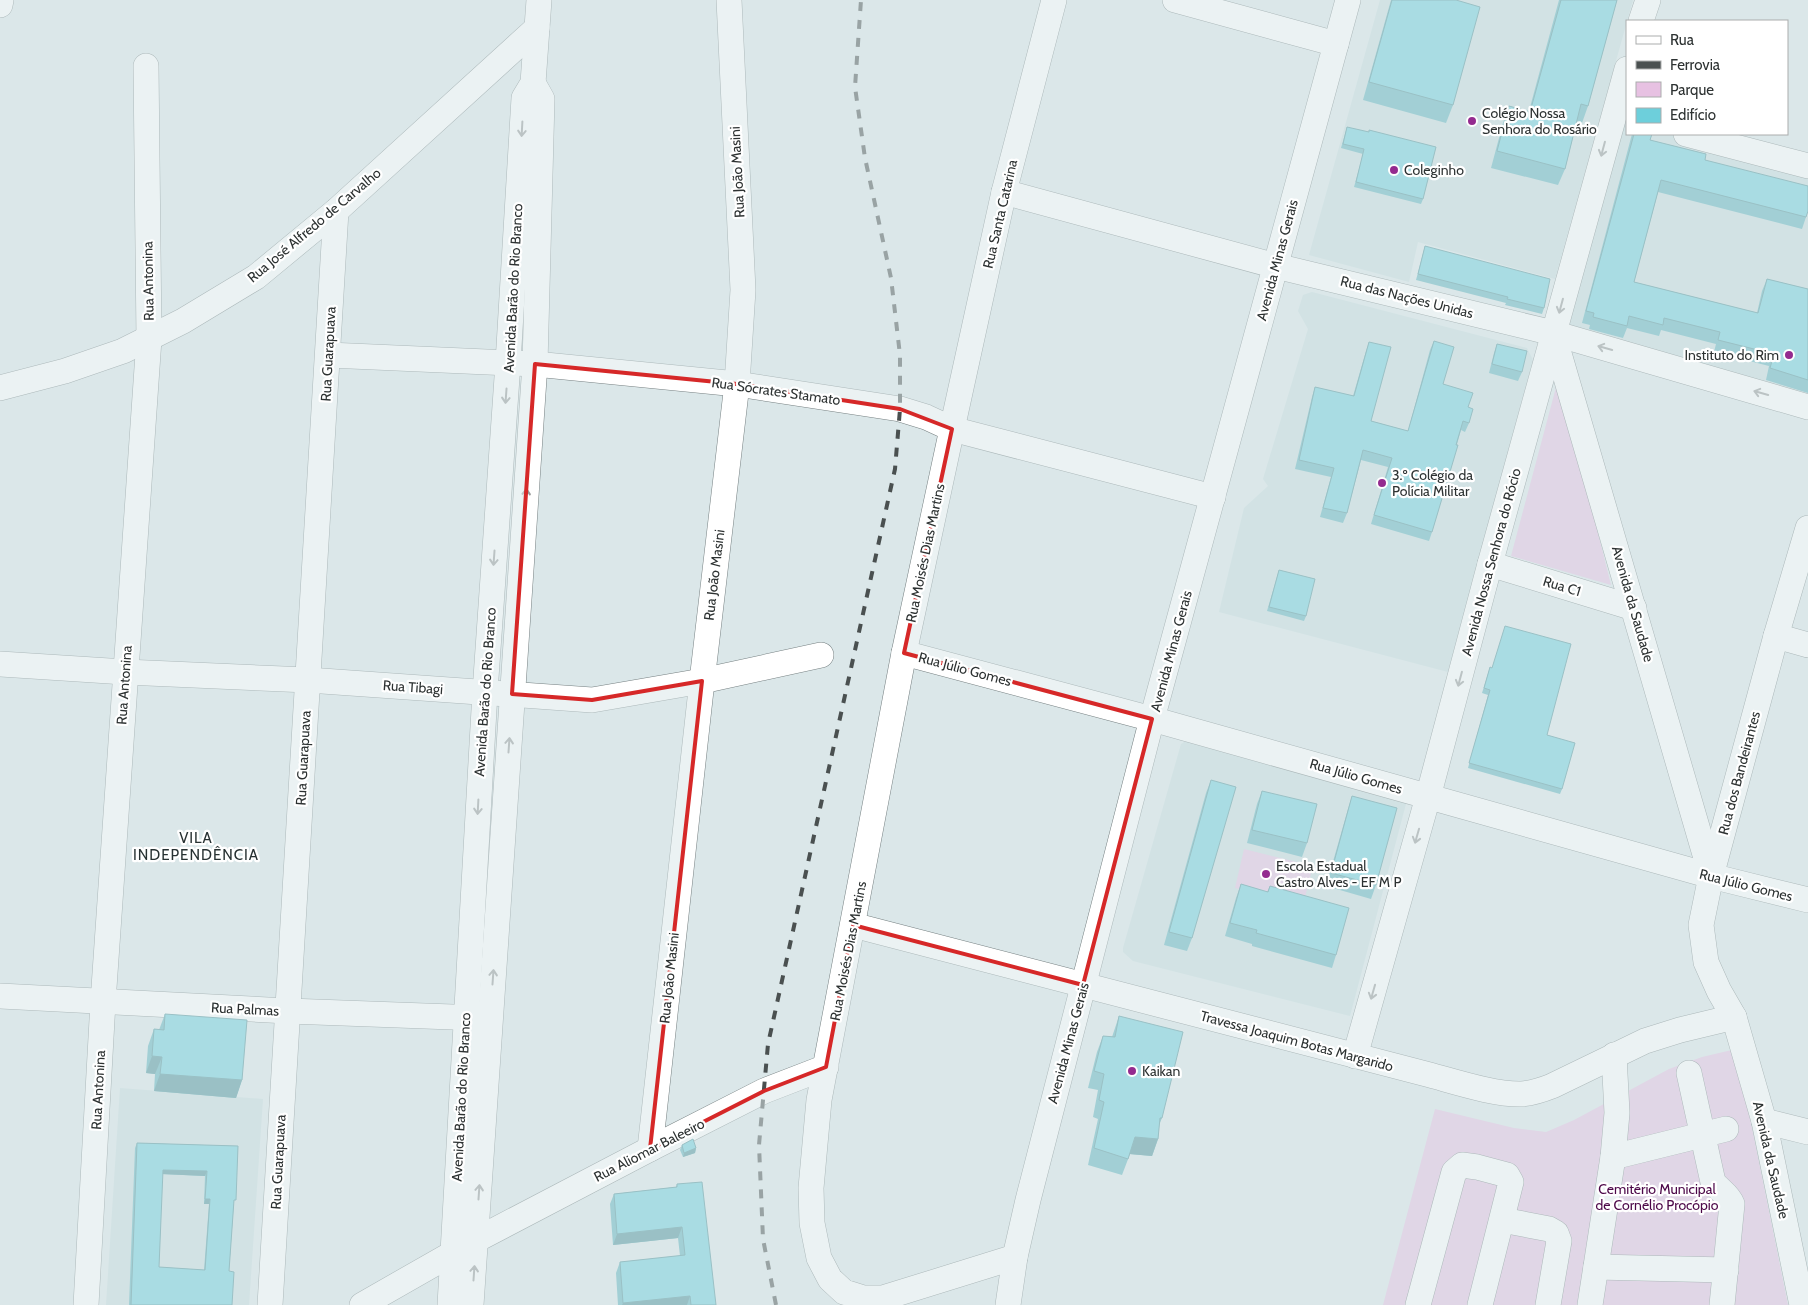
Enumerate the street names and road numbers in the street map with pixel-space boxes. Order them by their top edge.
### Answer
street label: Rua João Masini [726,126,748,218]
street label: Rua Santa Catarina [979,158,1021,270]
street label: Rua José Alfredo de Carvalho [243,164,385,286]
street label: Avenida Minas Gerais [1252,197,1302,322]
street label: Avenida Barão do Rio Branco [500,203,526,373]
street label: Rua Antonina [138,241,158,321]
street label: Rua das Nações Unidas [1339,272,1476,322]
street label: Rua Guarapuava [317,306,339,402]
street label: Rua Sócrates Stamato [710,373,842,409]
street label: Avenida Nossa Senhora do Rócio [1457,466,1525,658]
street label: Rua Moisés Dias Martins [901,482,949,624]
street label: Rua João Masini [699,528,729,622]
street label: Avenida da Saudade [1608,544,1658,664]
street label: Rua C1 [1541,572,1583,600]
street label: Avenida Minas Gerais [1146,588,1196,713]
street label: Avenida Barão do Rio Branco [470,607,500,777]
street label: Rua Antonina [112,644,136,725]
street label: Rua Júlio Gomes [916,648,1014,690]
street label: Rua Tibagi [382,676,444,698]
street label: Rua dos Bandeirantes [1714,709,1764,837]
street label: Rua Guarapuava [292,710,314,806]
street label: Rua Júlio Gomes [1308,754,1405,798]
street label: Rua Júlio Gomes [1697,865,1795,905]
street label: Rua Moisés Dias Martins [826,880,870,1022]
street label: Rua João Masini [655,931,683,1025]
street label: Avenida Minas Gerais [1043,980,1093,1105]
street label: Rua Palmas [211,998,280,1020]
street label: Travessa Joaquim Botas Margarido [1199,1007,1396,1076]
street label: Avenida Barão do Rio Branco [448,1012,474,1182]
street label: Rua Antonina [87,1050,109,1130]
street label: Avenida da Saudade [1749,1100,1793,1220]
street label: Rua Guarapuava [267,1114,289,1210]
street label: Rua Aliomar Baleeiro [591,1114,708,1186]

